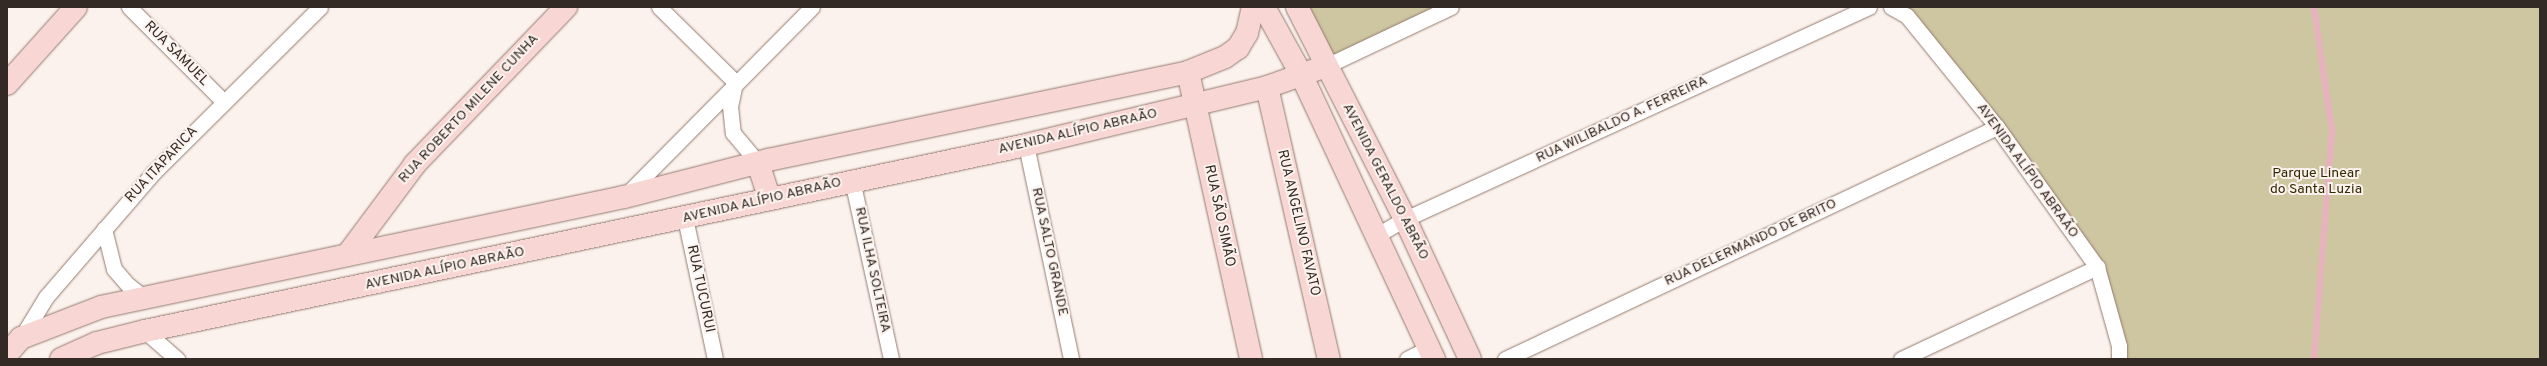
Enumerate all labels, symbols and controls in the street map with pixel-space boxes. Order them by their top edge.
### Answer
street label: RUA SAMUEL [140,18,212,90]
street label: RUA ROBERTO MILENE CUNHA [395,31,543,187]
street label: RUA WILIBALDO A. FERREIRA [1533,73,1711,167]
street label: AVENIDA GERALDO ABRÃO [1338,100,1432,264]
street label: AVENIDA ALÍPIO ABRAÃO [1972,100,2082,242]
street label: AVENIDA ALÍPIO ABRAÃO [996,105,1160,159]
street label: RUA ITAPARICA [122,123,202,207]
street label: RUA ANGELINO FAVATO [1273,148,1323,298]
street label: RUA SÃO SIMÃO [1200,163,1238,269]
park label: Parque Linear do Santa Luzia [2270,166,2362,198]
street label: AVENIDA ALÍPIO ABRAÃO [680,174,844,228]
street label: RUA SALTO GRANDE [1027,186,1071,318]
street label: RUA DELERMANDO DE BRITO [1662,196,1840,290]
street label: RUA ILHA SOLTEIRA [850,205,894,335]
street label: RUA TUCURUI [682,243,718,335]
street label: AVENIDA ALÍPIO ABRAÃO [363,244,527,294]

